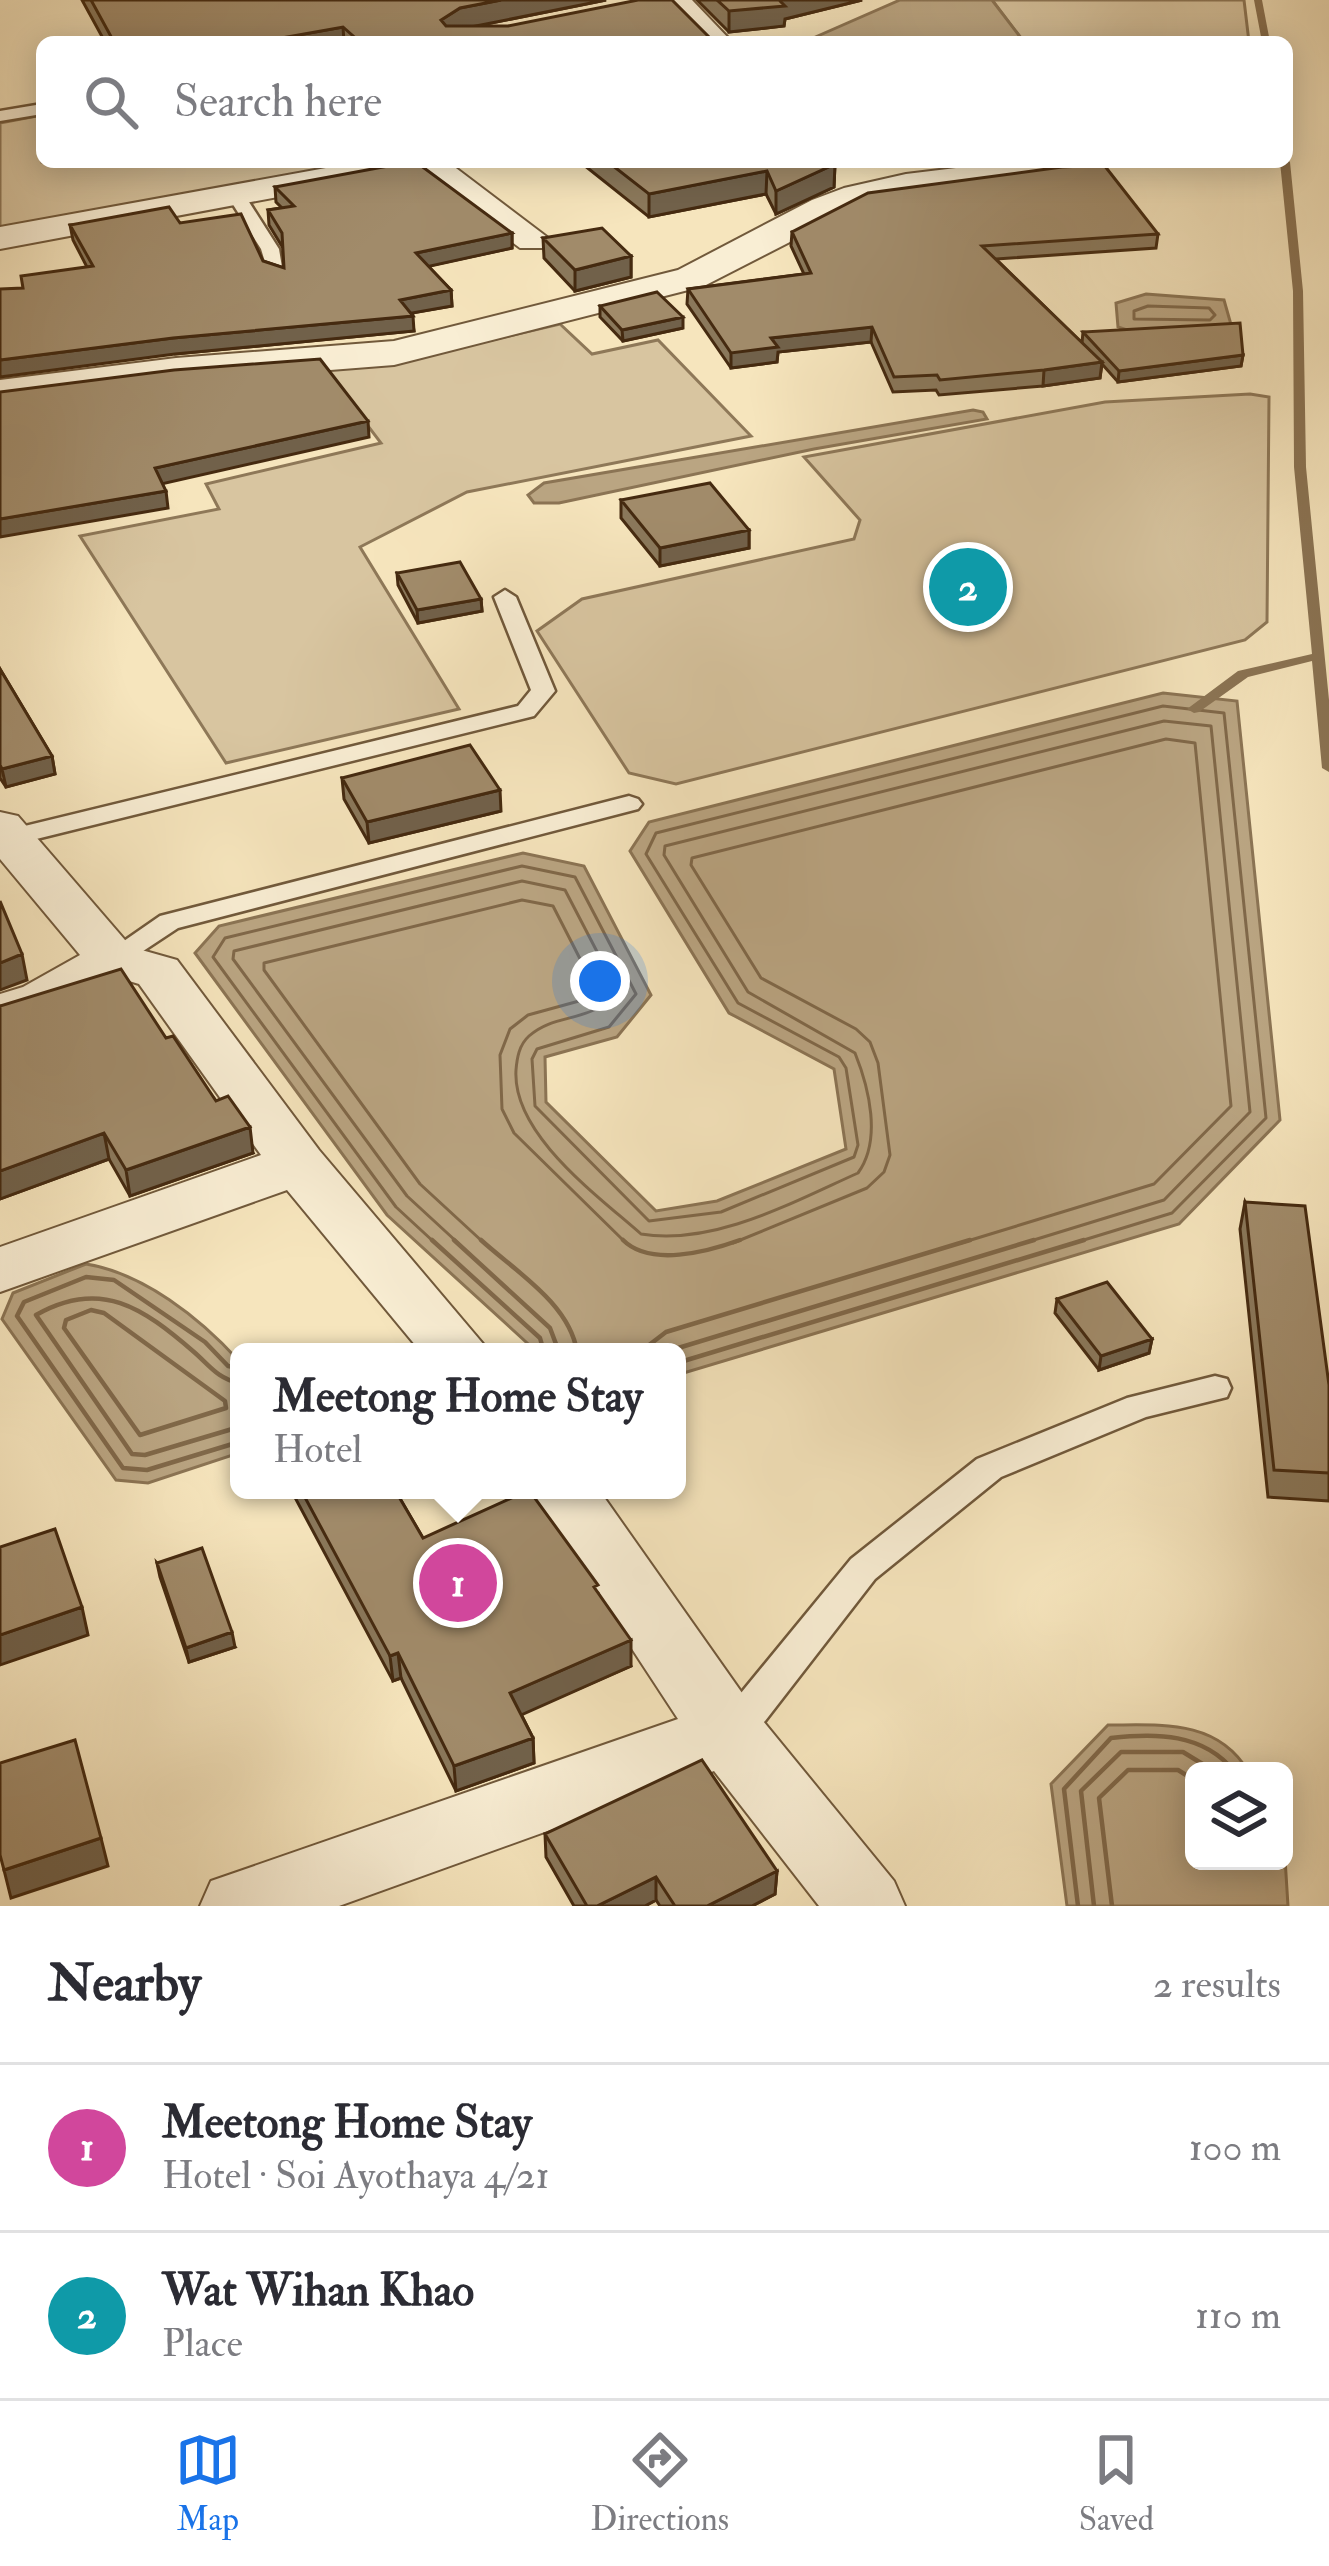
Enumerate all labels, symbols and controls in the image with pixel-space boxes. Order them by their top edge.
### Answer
search box [36,36,1293,168]
icon: search [78,69,144,135]
text: Search here [174,74,382,130]
pin: 2 [929,542,1007,632]
your location [570,951,630,1011]
popup [230,1343,686,1499]
text: Meetong Home Stay [273,1369,643,1425]
text: Hotel [273,1425,362,1474]
pin: 1 [419,1538,497,1628]
map controls [1185,1762,1293,1870]
button: layers [1185,1762,1293,1870]
text: Nearby [48,1952,201,2016]
text: 2 results [1153,1960,1281,2009]
text: Meetong Home Stay [162,2095,532,2151]
text: 1 [80,2123,94,2172]
text: 100 m [1189,2123,1281,2172]
text: Hotel · Soi Ayothaya 4/21 [162,2151,549,2200]
text: Wat Wihan Khao [162,2263,474,2319]
text: 2 [77,2291,97,2340]
text: 110 m [1195,2291,1281,2340]
text: Place [162,2319,243,2368]
tab: Map [175,2427,241,2540]
tab: Directions [591,2427,729,2540]
tab: Saved [1079,2427,1154,2540]

